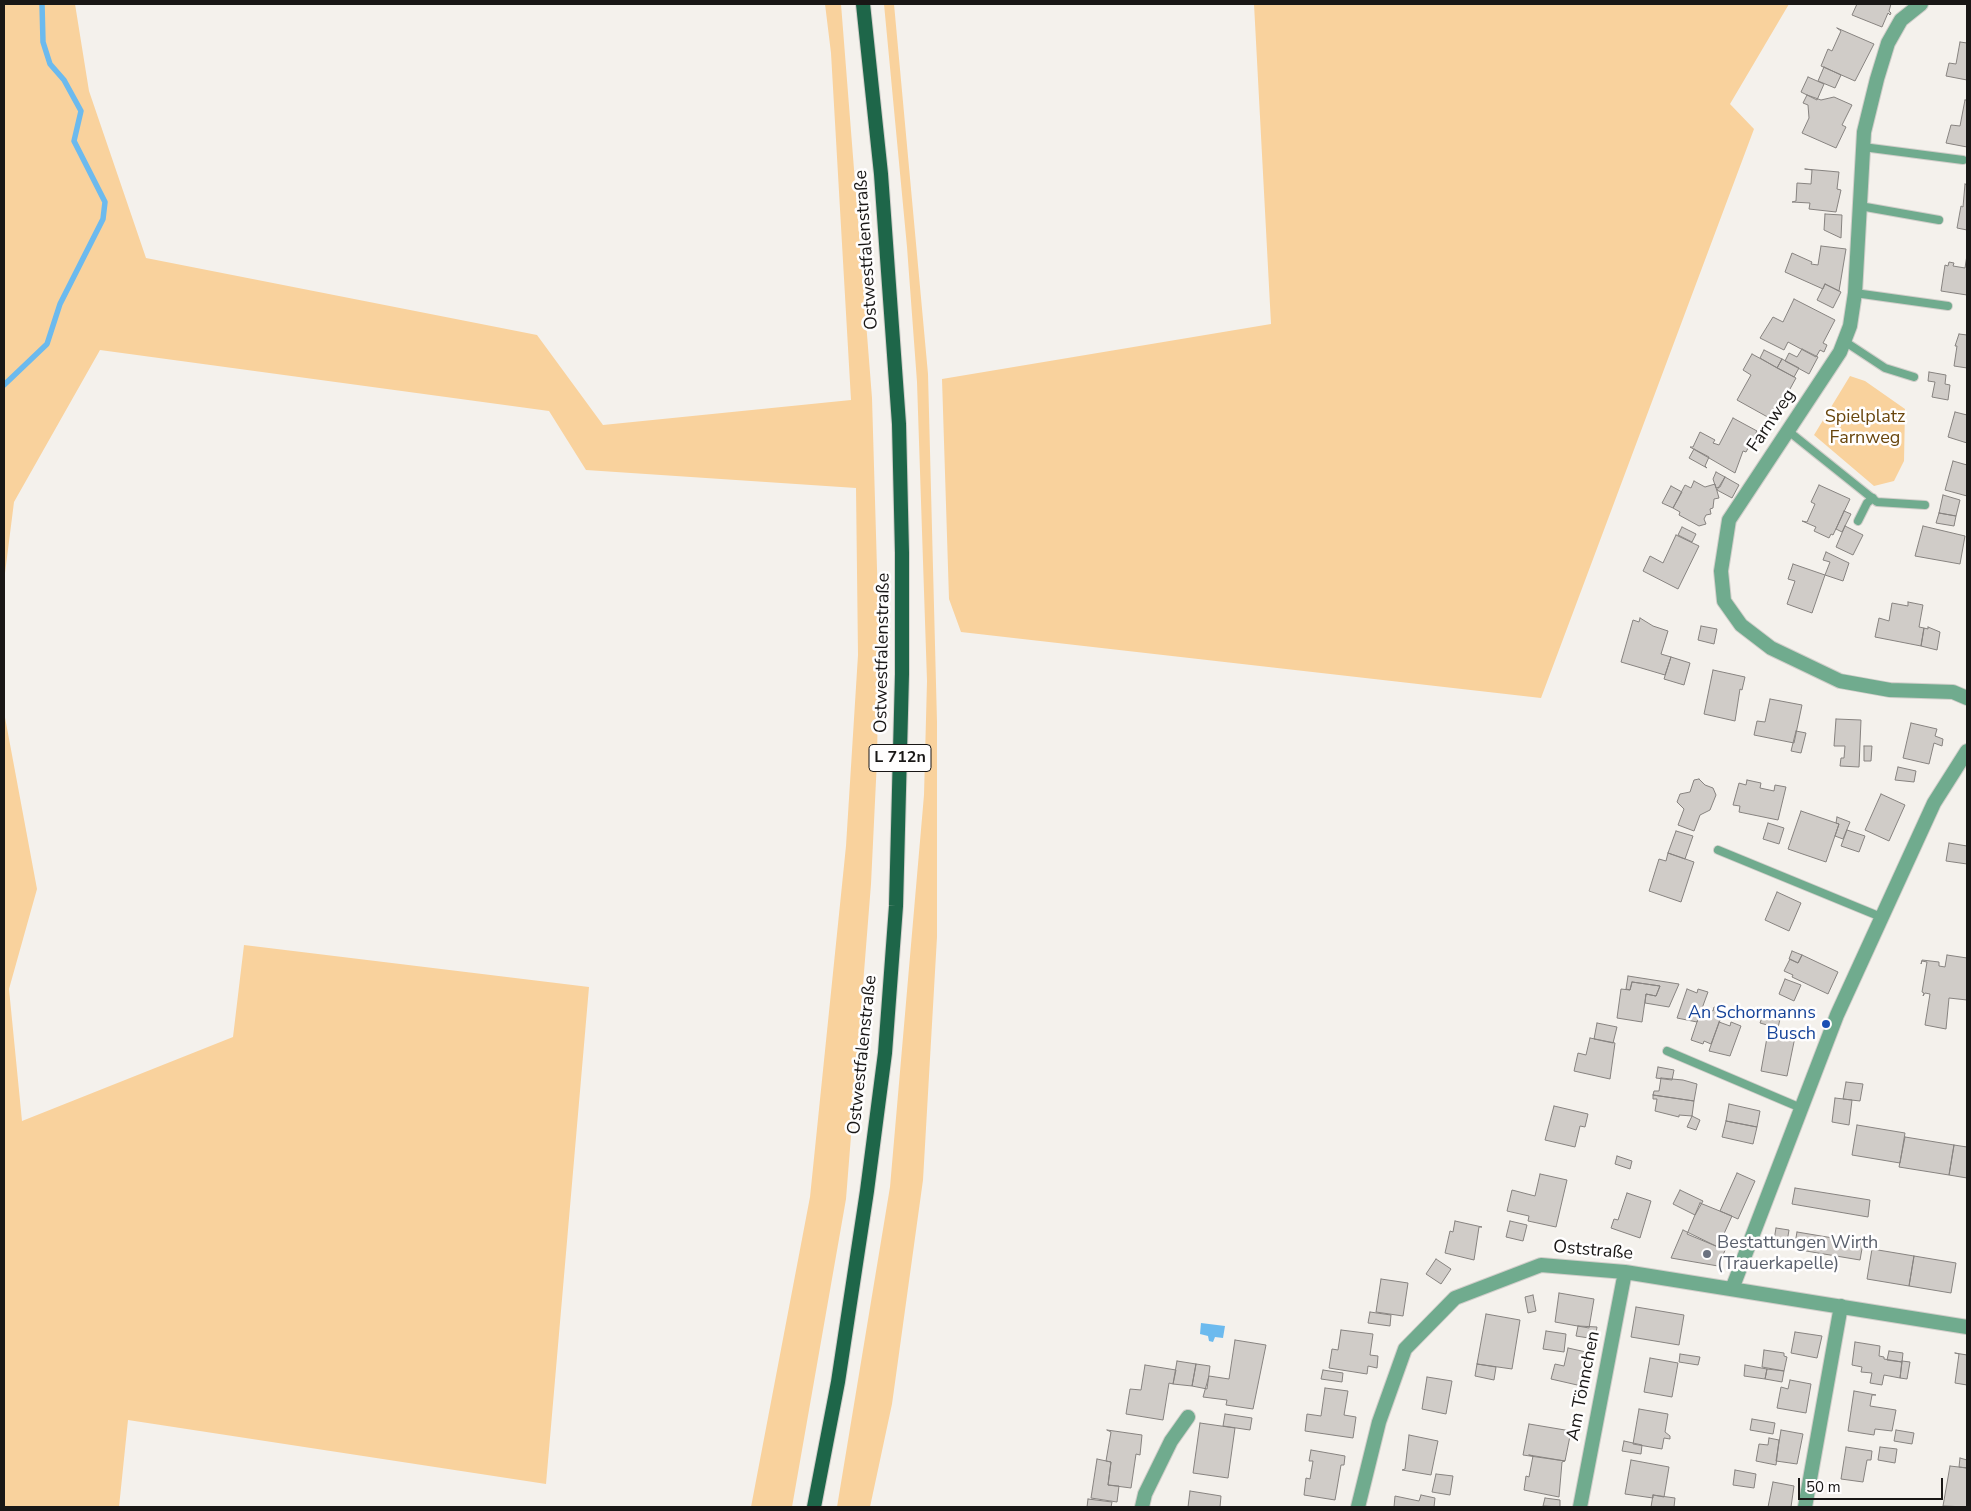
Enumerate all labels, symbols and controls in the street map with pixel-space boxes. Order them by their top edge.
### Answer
street label: Ostwestfalenstraße [851,169,883,331]
street label: Farnweg [1743,386,1801,456]
park label: Spielplatz Farnweg [1825,407,1905,449]
street label: Ostwestfalenstraße [871,573,895,733]
road number: L 712n [869,744,931,771]
street label: Ostwestfalenstraße [844,974,882,1136]
place label: An Schormanns Busch [1688,1003,1816,1046]
marker: An Schormanns Busch [1820,1018,1832,1030]
place label: Bestattungen Wirth (Trauerkapelle) [1717,1233,1878,1276]
street label: Oststraße [1552,1237,1634,1265]
marker: Bestattungen Wirth (Trauerkapelle) [1701,1248,1713,1260]
street label: Am Tönnchen [1563,1329,1605,1443]
scale bar [1801,1468,1946,1500]
text: 50 m [1806,1477,1841,1497]

